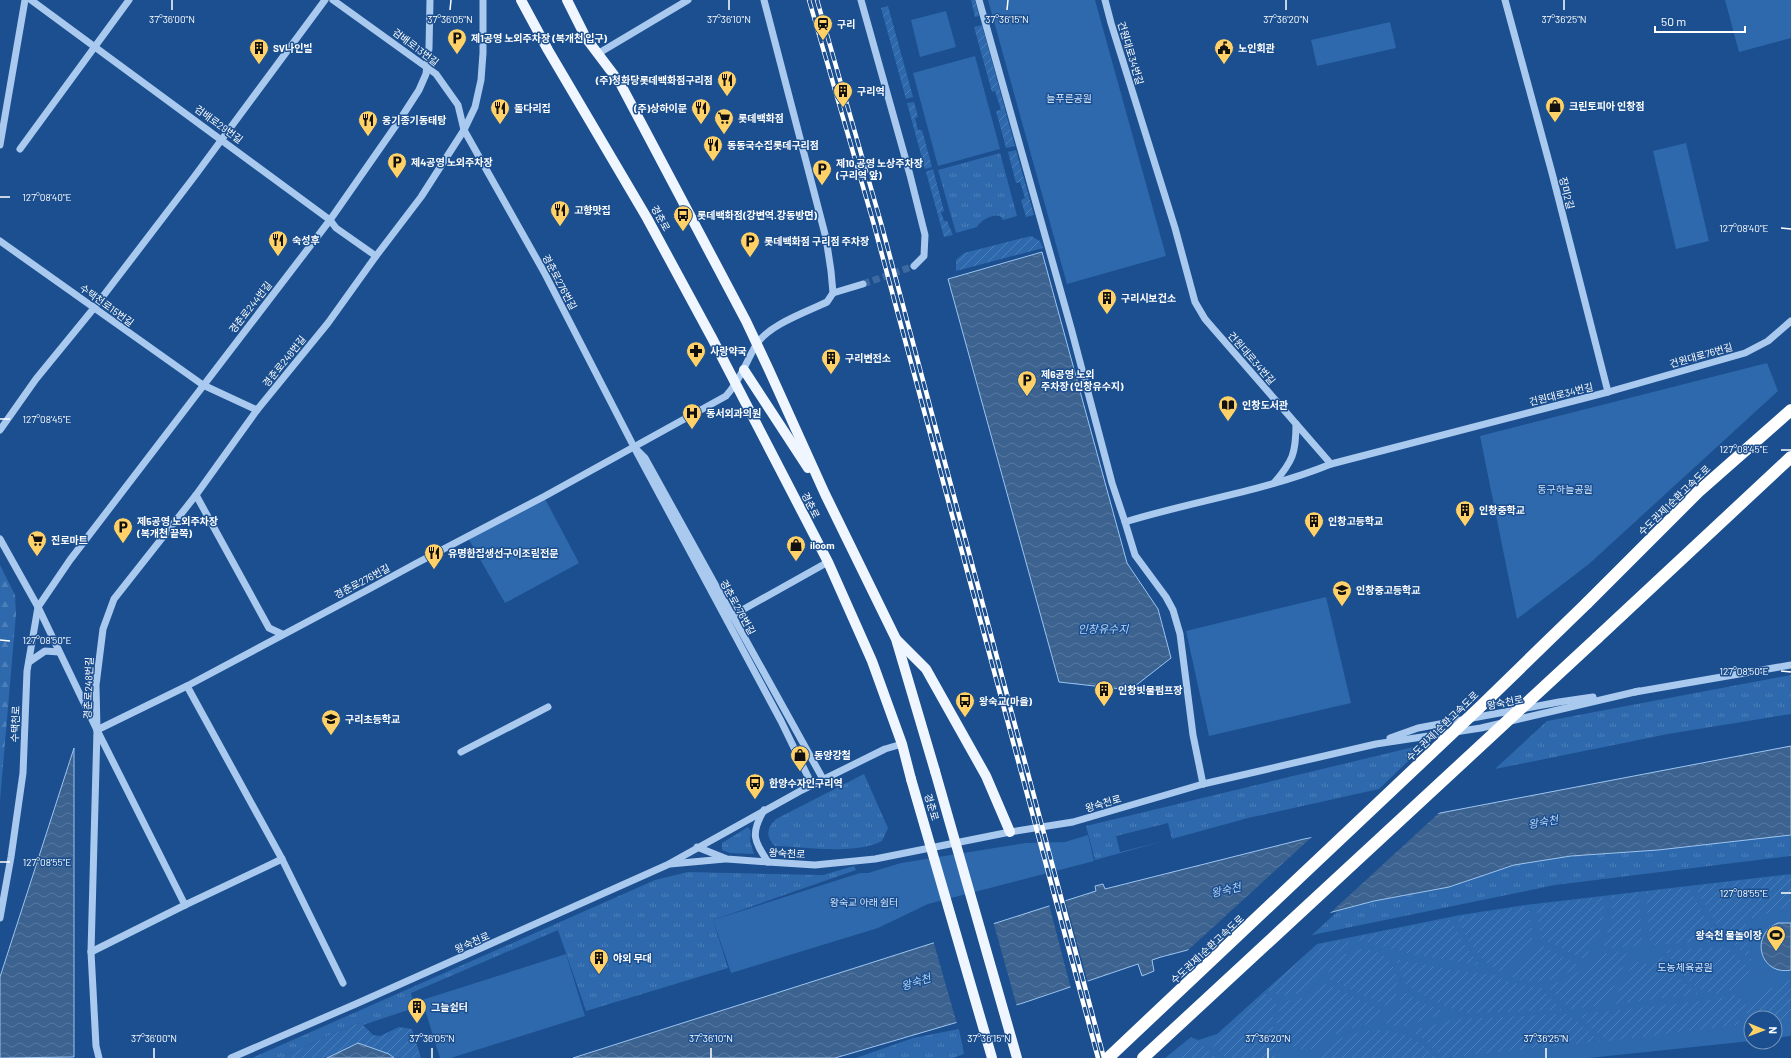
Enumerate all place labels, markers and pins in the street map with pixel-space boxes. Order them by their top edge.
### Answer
station icon: 구리 [812,13,834,41]
place label: 구리 [837,18,855,30]
parking icon: 제1공영 노외주차장 (복개천 입구) [446,27,468,55]
place label: 제1공영 노외주차장 (복개천 입구) [471,32,608,44]
building icon: SV나인빌 [248,37,270,65]
public building icon: 노인회관 [1213,37,1235,65]
place label: SV나인빌 [273,42,313,54]
place label: 노인회관 [1238,42,1275,54]
restaurant icon: (주)청화당롯데백화점구리점 [716,69,738,97]
place label: (주)청화당롯데백화점구리점 [595,74,713,86]
building icon: 구리역 [832,80,854,108]
place label: 구리역 [857,85,885,97]
shop icon: 크린토피아 인창점 [1544,95,1566,123]
restaurant icon: 돌다리집 [489,97,511,125]
restaurant icon: (주)상하이문 [690,97,712,125]
place label: 크린토피아 인창점 [1569,100,1645,112]
place label: 돌다리집 [514,102,551,114]
place label: (주)상하이문 [633,102,687,114]
supermarket icon: 롯데백화점 [713,107,735,135]
restaurant icon: 옹기종기동태탕 [357,109,379,137]
place label: 롯데백화점 [738,112,784,124]
place label: 옹기종기동태탕 [382,114,446,126]
restaurant icon: 동동국수집롯데구리점 [702,134,724,162]
place label: 동동국수집롯데구리점 [727,139,819,151]
parking icon: 제4공영 노외주차장 [386,151,408,179]
place label: 제4공영 노외주차장 [411,156,493,168]
place label: 제10 공영 노상주차장 (구리역 앞) [835,157,923,181]
parking icon: 제10 공영 노상주차장 (구리역 앞) [811,158,833,186]
restaurant icon: 고향맛집 [549,199,571,227]
place label: 고향맛집 [574,204,611,216]
bus stop icon: 롯데백화점(강변역.강동방면) [672,204,694,232]
place label: 롯데백화점(강변역.강동방면) [697,209,818,221]
restaurant icon: 숙성후 [267,229,289,257]
parking icon: 롯데백화점 구리점 주차장 [739,230,761,258]
place label: 숙성후 [292,234,320,246]
place label: 롯데백화점 구리점 주차장 [764,235,869,247]
building icon: 구리시보건소 [1096,287,1118,315]
place label: 구리시보건소 [1121,292,1176,304]
pharmacy icon: 사랑약국 [685,340,707,368]
place label: 사랑약국 [710,345,747,357]
building icon: 구리변전소 [820,347,842,375]
place label: 구리변전소 [845,352,891,364]
place label: 제6공영 노외 주차장 (인창유수지) [1041,368,1124,392]
parking icon: 제6공영 노외 주차장 (인창유수지) [1016,369,1038,397]
library icon: 인창도서관 [1217,394,1239,422]
place label: 인창도서관 [1242,399,1288,411]
hospital icon: 동서외과의원 [681,402,703,430]
place label: 동서외과의원 [706,407,761,419]
building icon: 인창중학교 [1454,499,1476,527]
place label: 인창중학교 [1479,504,1525,516]
building icon: 인창고등학교 [1303,510,1325,538]
place label: 제5공영 노외주차장 (복개천 끝쪽) [136,515,218,539]
place label: 인창고등학교 [1328,515,1383,527]
parking icon: 제5공영 노외주차장 (복개천 끝쪽) [112,516,134,544]
supermarket icon: 진로마트 [26,529,48,557]
place label: 진로마트 [51,534,88,546]
shop icon: iloom [785,534,807,562]
place label: iloom [810,539,834,551]
restaurant icon: 유명한집생선구이조림전문 [423,542,445,570]
place label: 유명한집생선구이조림전문 [448,547,558,559]
school or university icon: 인창중고등학교 [1331,579,1353,607]
place label: 인창중고등학교 [1356,584,1420,596]
building icon: 인창빗물펌프장 [1093,679,1115,707]
place label: 인창빗물펌프장 [1118,684,1182,696]
bus stop icon: 왕숙교(마을) [954,690,976,718]
place label: 왕숙교(마을) [979,695,1032,707]
school or university icon: 구리초등학교 [320,708,342,736]
place label: 구리초등학교 [345,713,400,725]
shop icon: 동양강철 [789,744,811,772]
place label: 동양강철 [814,749,851,761]
bus stop icon: 한양수자인구리역 [744,772,766,800]
place label: 한양수자인구리역 [769,777,843,789]
sports icon: 왕숙천 물놀이장 [1765,924,1787,952]
place label: 왕숙천 물놀이장 [1696,929,1762,941]
building icon: 야외 무대 [588,947,610,975]
place label: 야외 무대 [613,952,652,964]
building icon: 그늘쉼터 [406,996,428,1024]
place label: 그늘쉼터 [431,1001,468,1013]

